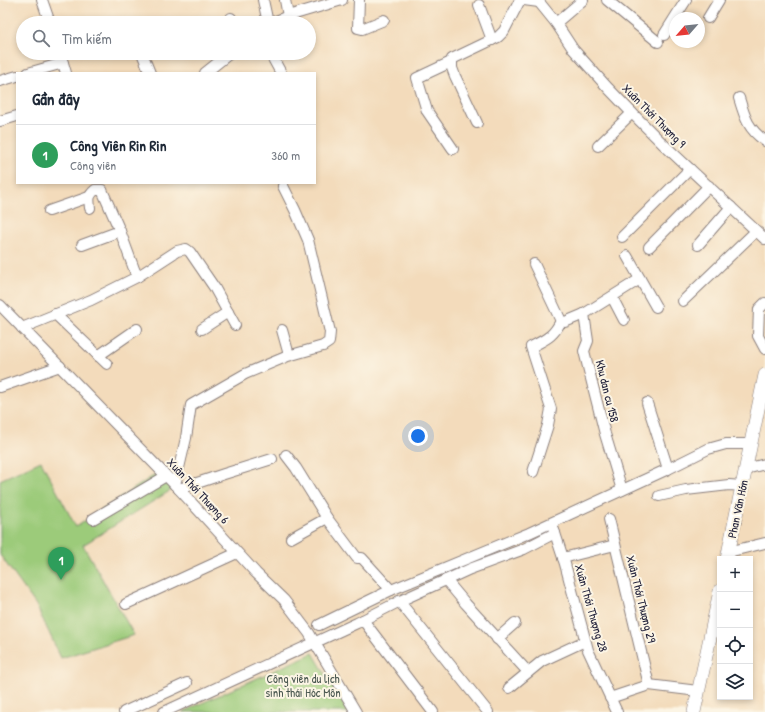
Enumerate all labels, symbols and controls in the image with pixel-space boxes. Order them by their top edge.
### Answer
north arrow [669,12,705,48]
search box [16,16,316,60]
icon: search [30,27,52,49]
text: Tìm kiếm [62,28,112,49]
street label: Xuân Thới Thượng 9 [619,80,691,152]
text: Gần đây [32,87,80,110]
text: Công Viên Rin Rin [70,135,167,156]
text: 1 [43,146,47,164]
text: 360 m [271,146,300,164]
text: Công viên [70,156,116,174]
street label: Khu dan cu 158 [592,358,623,424]
your location [408,426,428,446]
street label: Xuân Thới Thượng 6 [163,454,234,527]
street label: Phan Văn Hớn [723,478,752,540]
pin: 1 [48,547,74,580]
street label: Xuân Thới Thượng 29 [622,553,661,645]
map controls [717,556,753,700]
button: + [717,556,753,592]
street label: Xuân Thới Thượng 28 [571,562,612,654]
button: − [717,592,753,628]
button: locate [717,628,753,664]
button: layers [717,664,753,700]
park label: Công viên du lịch sinh thái Hóc Môn [265,670,341,701]

